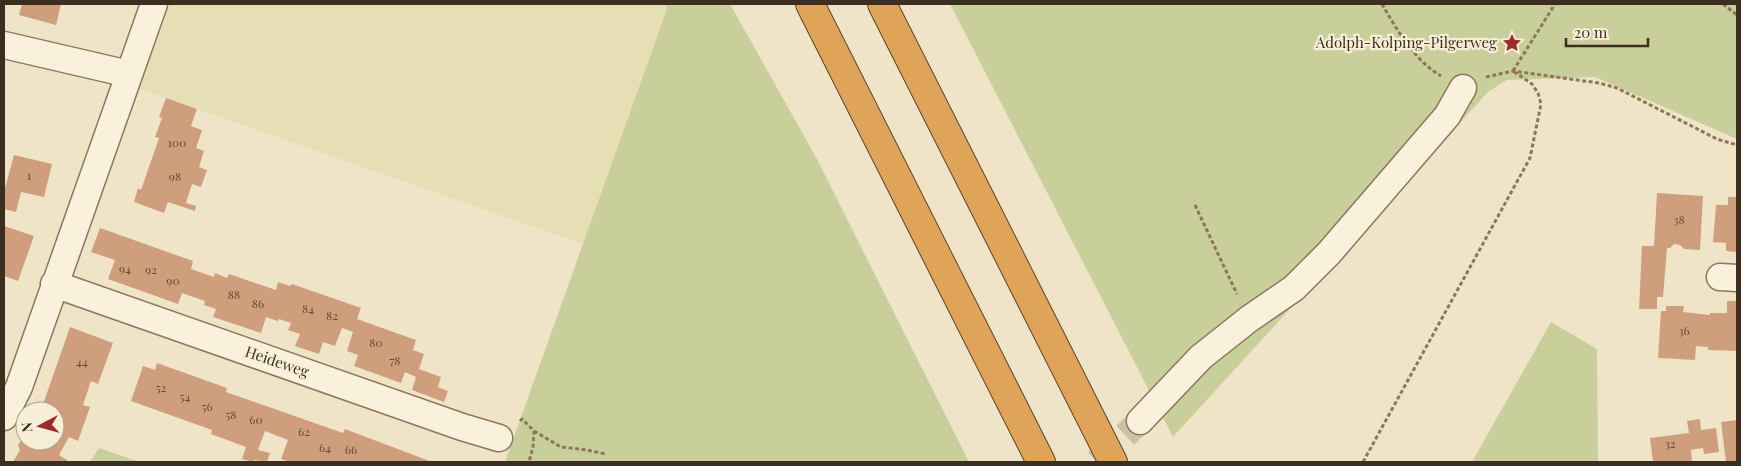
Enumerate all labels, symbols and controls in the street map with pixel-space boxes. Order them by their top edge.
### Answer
scale bar [1566,15,1648,47]
text: 20 m [1574,22,1608,42]
place label: Adolph-Kolping-Pilgerweg [1315,32,1497,52]
place icon: Adolph-Kolping-Pilgerweg [1501,32,1523,54]
house number: 100 [168,134,186,150]
house number: 1 [27,167,32,183]
house number: 98 [169,168,181,184]
house number: 38 [1673,211,1685,227]
house number: 94 [119,260,131,276]
house number: 92 [145,261,157,277]
house number: 90 [166,272,180,288]
house number: 88 [228,286,240,302]
house number: 86 [252,295,264,311]
house number: 84 [302,300,314,316]
house number: 82 [326,307,338,323]
house number: 36 [1678,322,1690,338]
house number: 80 [369,334,383,350]
street label: Heideweg [243,341,312,381]
house number: 78 [389,352,401,368]
house number: 44 [76,353,88,369]
house number: 52 [156,379,167,395]
house number: 54 [180,388,191,404]
house number: 56 [201,398,213,414]
north arrow [15,401,65,451]
house number: 58 [225,406,237,422]
house number: 60 [249,411,263,427]
text: N [17,421,37,433]
house number: 62 [298,423,310,439]
house number: 32 [1664,435,1676,451]
house number: 64 [319,439,331,455]
house number: 66 [345,441,357,457]

